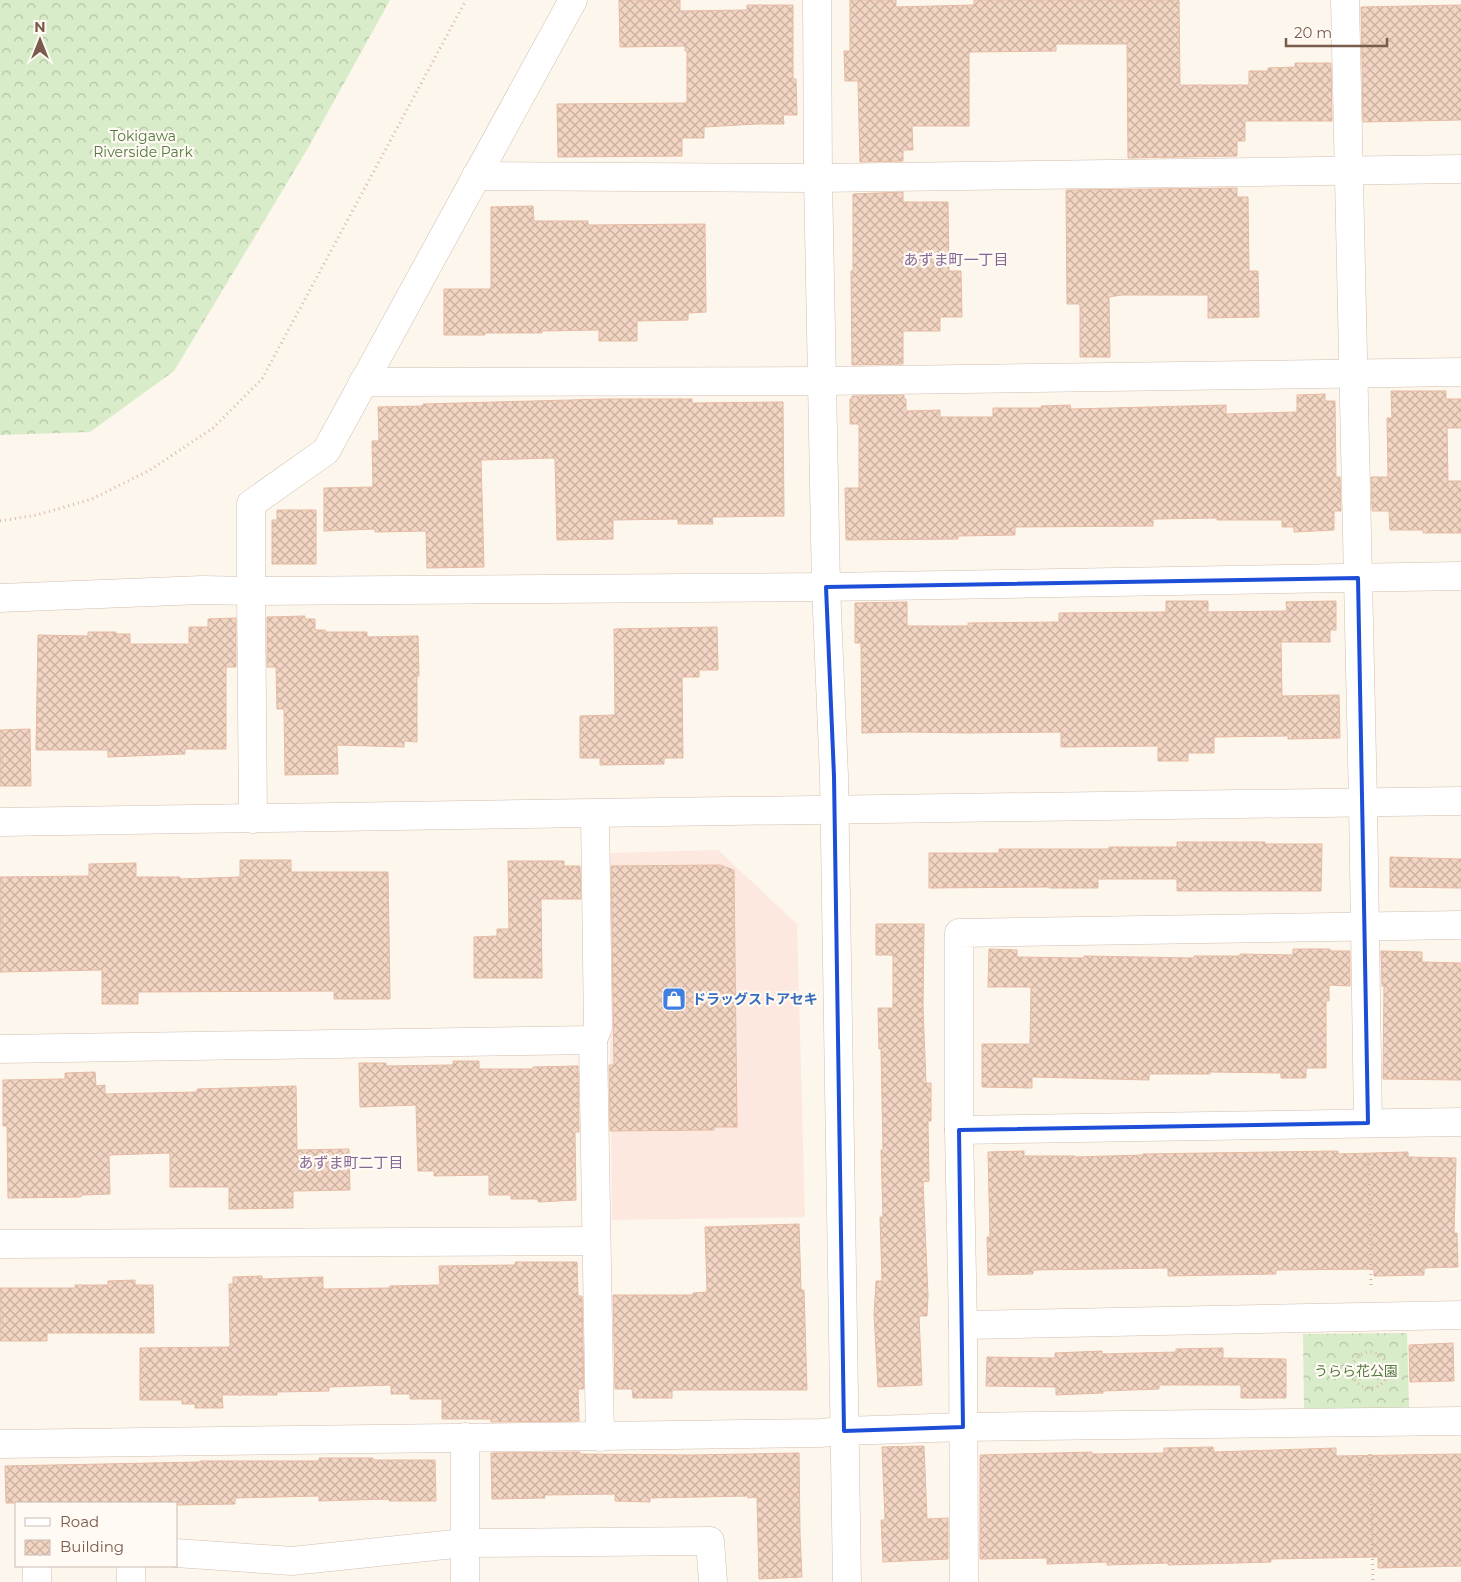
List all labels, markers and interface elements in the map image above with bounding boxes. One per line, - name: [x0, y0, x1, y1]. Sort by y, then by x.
- north arrow: [15, 15, 65, 65]
- scale bar: [1286, 15, 1387, 47]
- text: N: [34, 18, 46, 36]
- text: 20 m: [1294, 23, 1332, 42]
- park label: Tokigawa Riverside Park: [93, 127, 193, 161]
- district label: あずま町一丁目: [903, 250, 1009, 269]
- shop icon: ドラッグストアセキ: [661, 986, 687, 1012]
- place label: ドラッグストアセキ: [692, 990, 818, 1008]
- district label: あずま町二丁目: [298, 1153, 404, 1172]
- park label: うらら花公園: [1314, 1362, 1398, 1380]
- legend: [15, 1502, 178, 1567]
- text: Road: [60, 1512, 99, 1531]
- text: Building: [60, 1537, 124, 1556]

